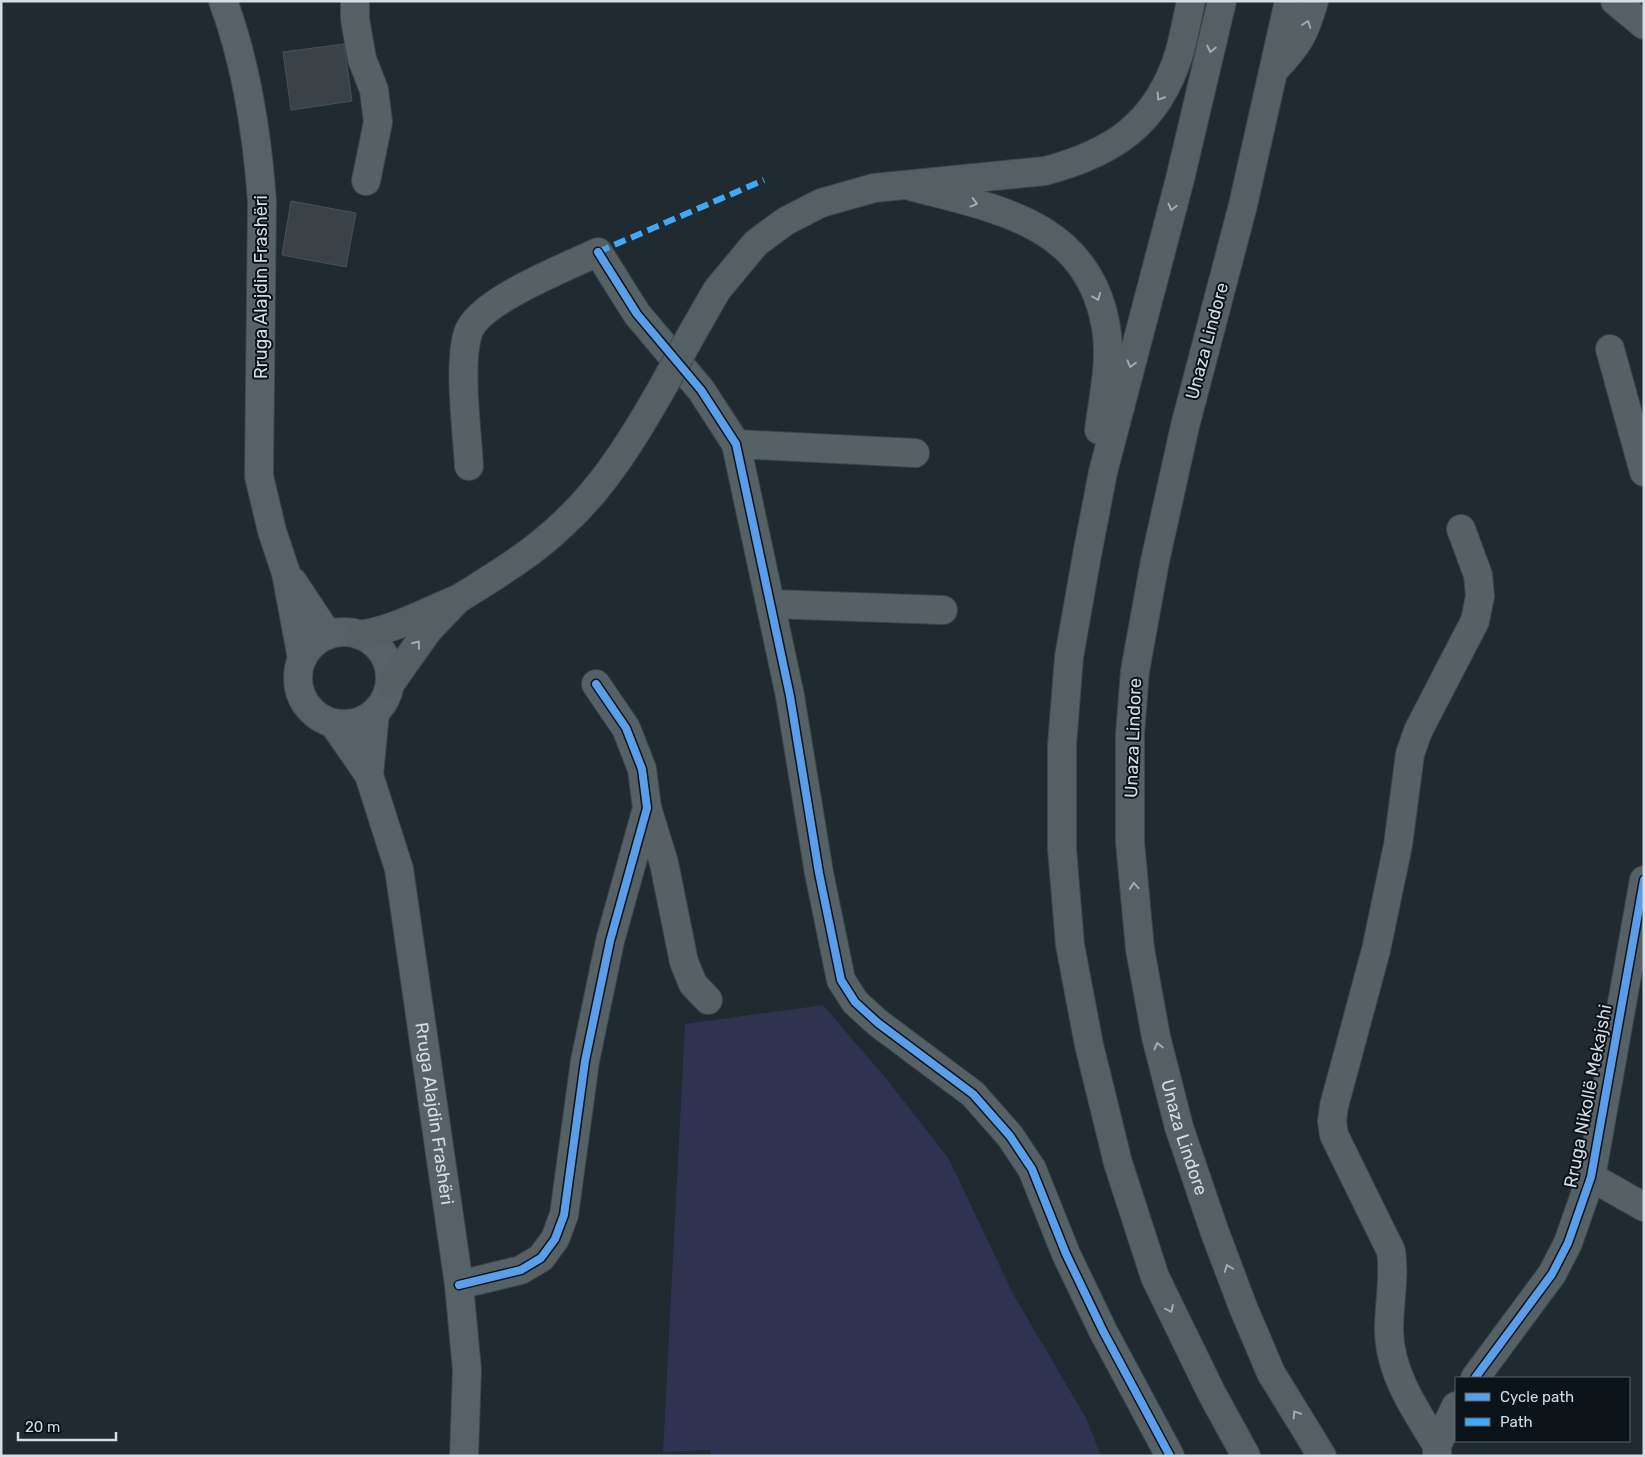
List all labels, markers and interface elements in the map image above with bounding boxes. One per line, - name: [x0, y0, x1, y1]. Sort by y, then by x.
- one-way arrow: [1301, 20, 1311, 29]
- one-way arrow: [1206, 44, 1217, 53]
- one-way arrow: [1156, 91, 1166, 100]
- street label: Rruga Alajdin Frashëri: [250, 195, 272, 379]
- one-way arrow: [969, 197, 978, 208]
- one-way arrow: [1167, 202, 1178, 211]
- street label: Unaza Lindore: [1181, 280, 1233, 402]
- one-way arrow: [1091, 292, 1101, 301]
- one-way arrow: [1126, 359, 1137, 368]
- one-way arrow: [412, 641, 420, 650]
- street label: Unaza Lindore: [1120, 678, 1146, 798]
- one-way arrow: [1129, 881, 1140, 889]
- street label: Rruga Nikollë Mekajshi: [1559, 1002, 1617, 1190]
- street label: Rruga Alajdin Frashëri: [410, 1021, 458, 1206]
- one-way arrow: [1153, 1042, 1164, 1051]
- street label: Unaza Lindore: [1156, 1077, 1212, 1198]
- one-way arrow: [1224, 1264, 1234, 1272]
- one-way arrow: [1164, 1304, 1174, 1313]
- legend: [1455, 1377, 1630, 1442]
- text: Cycle path: [1500, 1388, 1574, 1406]
- scale bar: [18, 1410, 115, 1442]
- one-way arrow: [1293, 1411, 1303, 1420]
- text: Path: [1500, 1413, 1533, 1431]
- text: 20 m: [25, 1418, 60, 1436]

